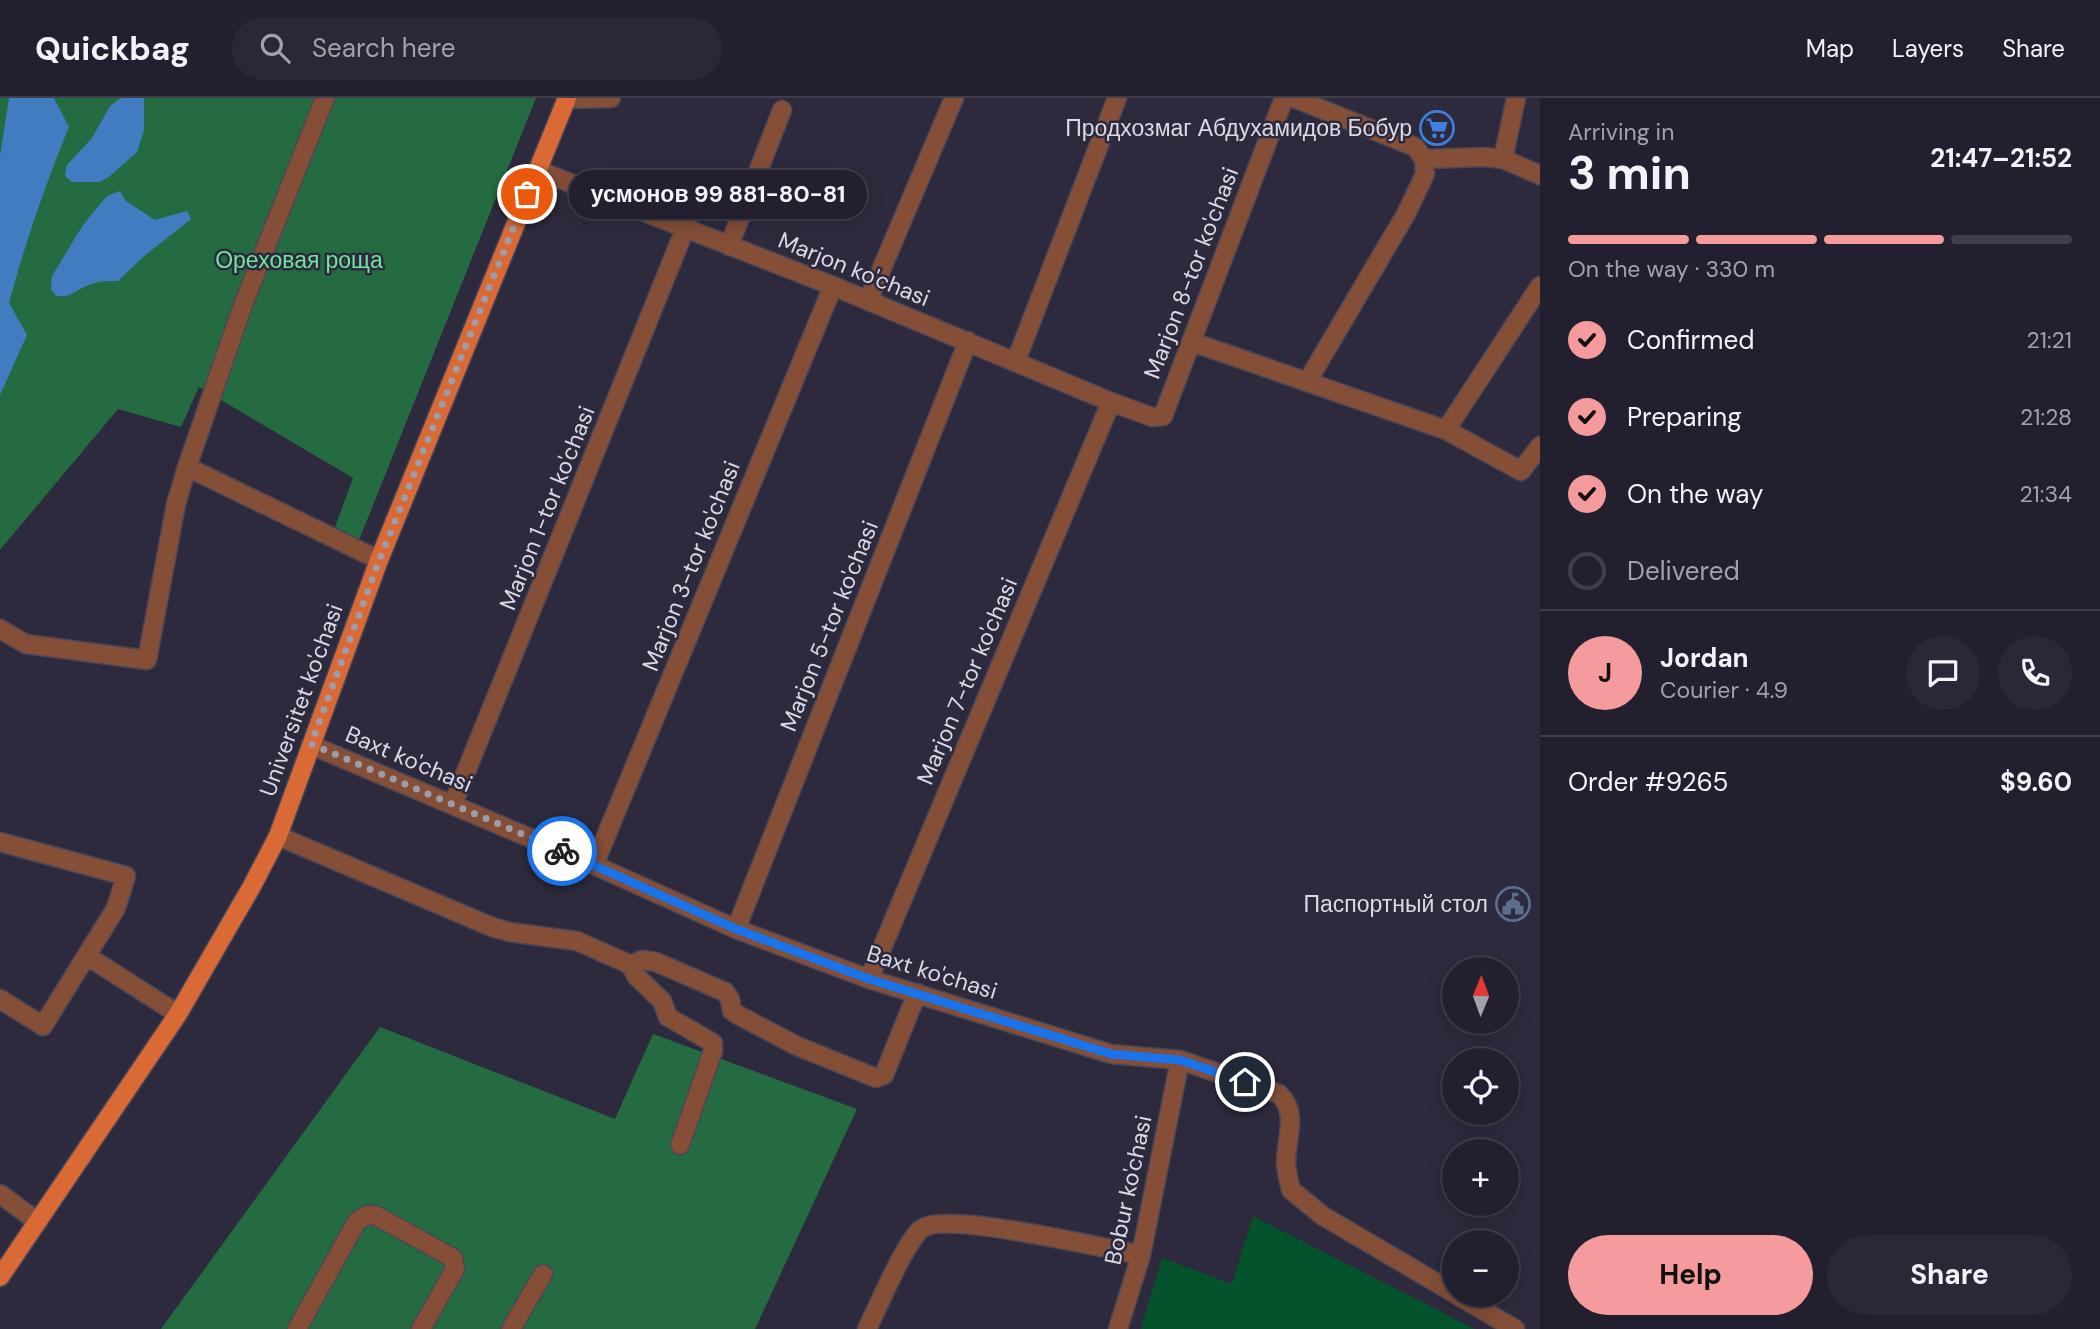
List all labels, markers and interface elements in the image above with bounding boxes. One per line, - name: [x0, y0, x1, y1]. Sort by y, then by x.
- search box: [232, 17, 722, 80]
- text: Quickbag: [35, 27, 190, 70]
- icon: search: [256, 29, 294, 67]
- text: Search here: [312, 31, 455, 65]
- text: Map: [1806, 33, 1854, 64]
- text: Layers: [1892, 33, 1964, 64]
- text: Share: [2002, 33, 2065, 64]
- supermarket icon: Продхозмаг Абдухамидов Бобур: [1418, 109, 1456, 147]
- place label: Продхозмаг Абдухамидов Бобур: [1065, 113, 1412, 143]
- text: Arriving in: [1568, 117, 1674, 147]
- text: 21:47–21:52: [1930, 141, 2072, 175]
- text: 3 min: [1568, 143, 1691, 203]
- street label: Marjon 8-tor ko'chasi: [1137, 163, 1245, 383]
- pin: [497, 164, 557, 224]
- callout: усмонов 99 881-80-81: [569, 170, 866, 218]
- icon: bag: [508, 175, 546, 213]
- text: усмонов 99 881-80-81: [591, 179, 845, 209]
- street label: Marjon ko'chasi: [774, 225, 934, 313]
- park label: Ореховая роща: [215, 245, 383, 275]
- text: On the way · 330 m: [1568, 254, 1775, 284]
- icon: check: [1568, 321, 1606, 359]
- text: Confirmed: [1627, 323, 1754, 357]
- text: 21:21: [2027, 325, 2072, 355]
- icon: check: [1568, 398, 1606, 436]
- text: Preparing: [1627, 400, 1742, 434]
- street label: Marjon 1-tor ko'chasi: [492, 402, 602, 614]
- text: 21:28: [2020, 402, 2072, 432]
- street label: Marjon 3-tor ko'chasi: [635, 457, 747, 675]
- icon: check: [1568, 475, 1606, 513]
- text: On the way: [1627, 477, 1763, 511]
- text: 21:34: [2019, 479, 2072, 509]
- street label: Marjon 5-tor ko'chasi: [773, 516, 885, 736]
- text: Delivered: [1627, 554, 1740, 588]
- street label: Marjon 7-tor ko'chasi: [910, 573, 1024, 789]
- street label: Universitet ko'chasi: [252, 600, 350, 800]
- button: chat: [1906, 636, 1980, 710]
- button: phone: [1998, 636, 2072, 710]
- text: Jordan: [1660, 641, 1749, 675]
- text: J: [1598, 656, 1612, 690]
- text: Courier · 4.9: [1660, 675, 1788, 705]
- street label: Baxt ko'chasi: [341, 719, 477, 799]
- text: Order #9265: [1568, 765, 1728, 799]
- text: $9.60: [2000, 765, 2072, 799]
- courier: [527, 816, 597, 886]
- icon: bike: [543, 832, 581, 870]
- public building icon: Паспортный стол: [1494, 885, 1532, 923]
- place label: Паспортный стол: [1303, 889, 1488, 919]
- street label: Baxt ko'chasi: [863, 938, 1001, 1006]
- north arrow: [1442, 957, 1519, 1034]
- map controls: [1442, 957, 1519, 1307]
- button: locate: [1442, 1048, 1519, 1125]
- pin: [1215, 1052, 1275, 1112]
- icon: home: [1226, 1063, 1264, 1101]
- street label: Bobur ko'chasi: [1098, 1113, 1158, 1267]
- button: +: [1442, 1139, 1519, 1216]
- button: −: [1442, 1230, 1519, 1307]
- button: Help: [1568, 1235, 1813, 1315]
- button: Share: [1827, 1235, 2072, 1315]

